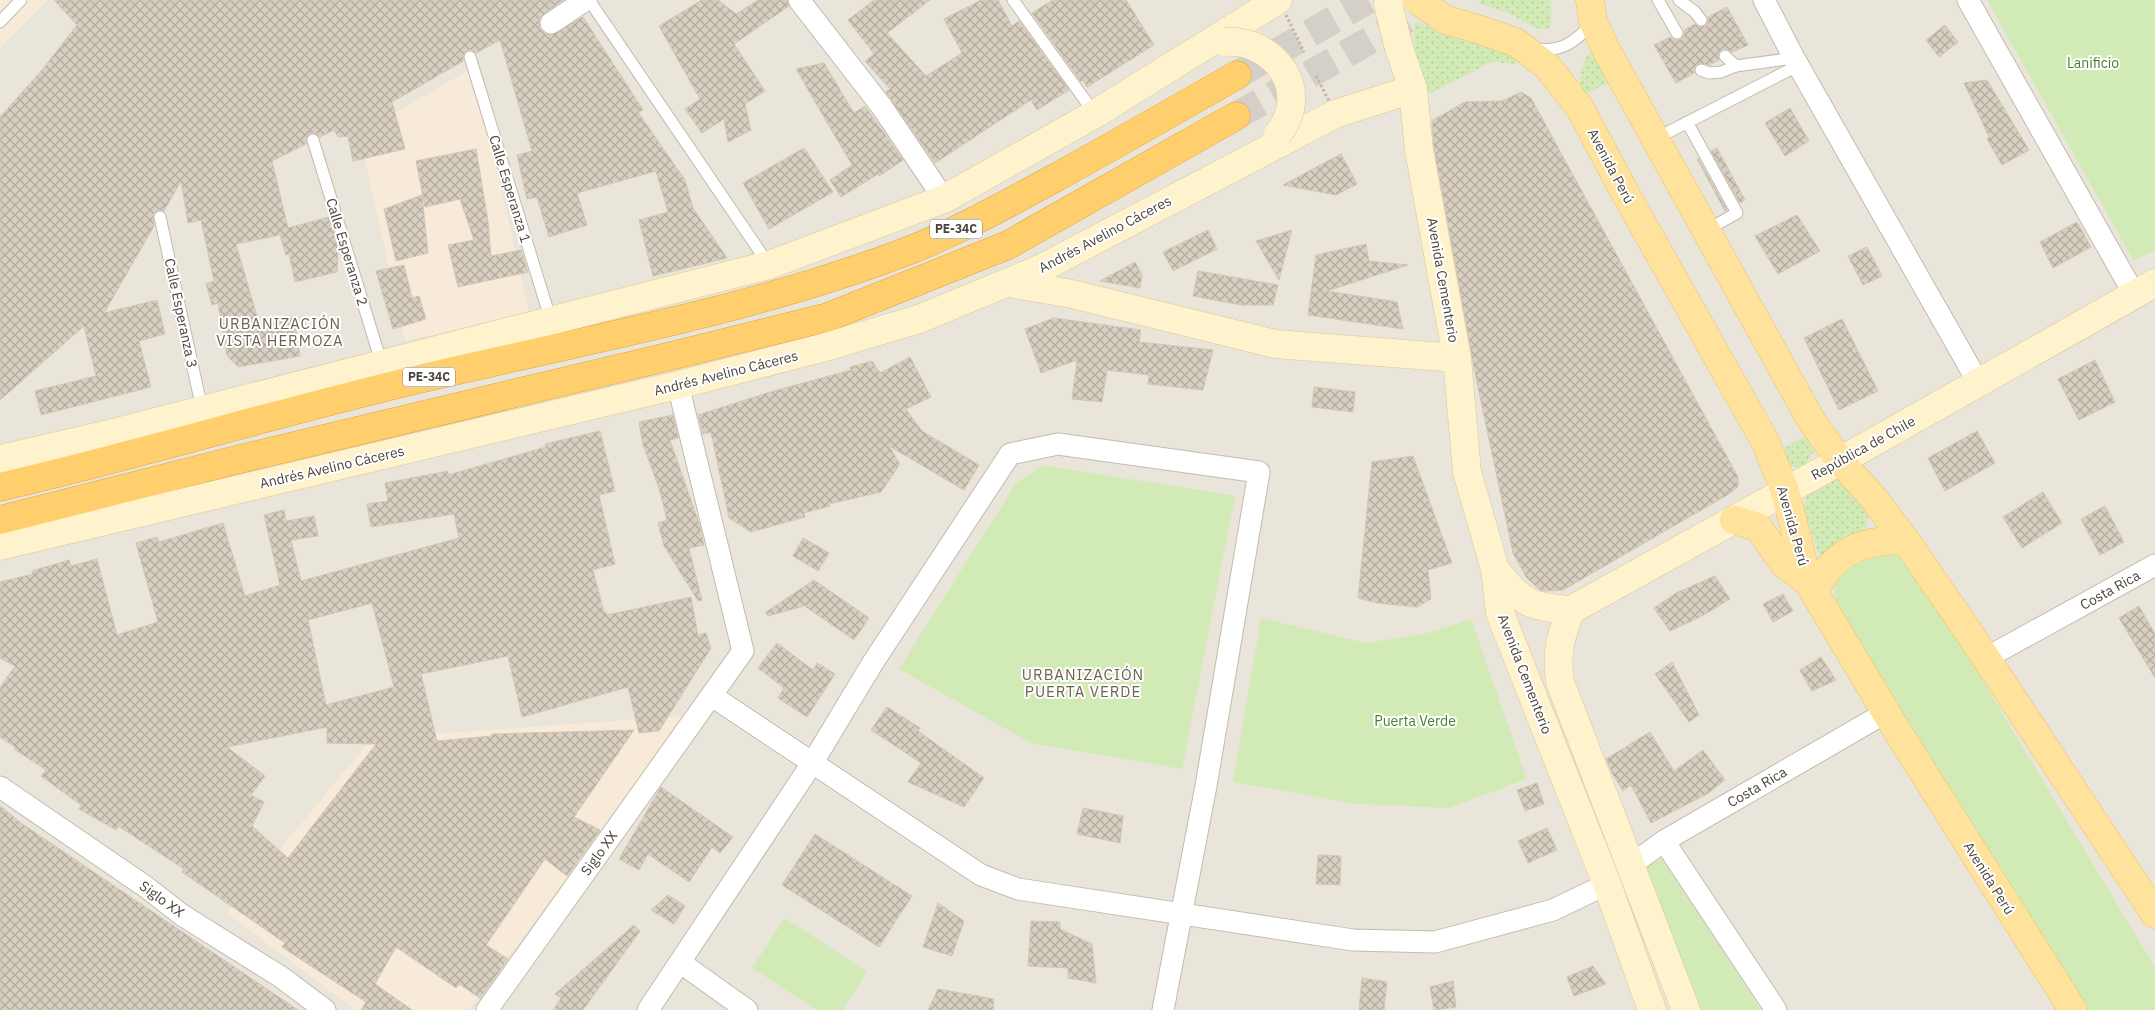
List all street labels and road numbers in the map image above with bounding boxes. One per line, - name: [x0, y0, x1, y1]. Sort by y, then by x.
- street label: Avenida Perú: [1584, 125, 1638, 207]
- street label: Calle Esperanza 1: [485, 133, 535, 245]
- street label: Andrés Avelino Cáceres: [1035, 191, 1175, 277]
- street label: Calle Esperanza 2: [322, 196, 372, 308]
- street label: Avenida Cementerio: [1423, 216, 1463, 344]
- road number: PE-34C: [930, 220, 982, 238]
- street label: Calle Esperanza 3: [161, 257, 201, 369]
- street label: Andrés Avelino Cáceres: [652, 346, 800, 400]
- road number: PE-34C: [403, 368, 455, 387]
- street label: República de Chile: [1808, 412, 1919, 484]
- street label: Andrés Avelino Cáceres: [258, 442, 406, 492]
- street label: Avenida Perú: [1773, 484, 1813, 568]
- street label: Costa Rica: [2077, 566, 2144, 614]
- street label: Avenida Cementerio: [1494, 612, 1556, 737]
- street label: Costa Rica: [1724, 762, 1790, 811]
- street label: Siglo XX: [577, 827, 622, 879]
- street label: Avenida Perú: [1960, 838, 2018, 918]
- street label: Siglo XX: [136, 877, 188, 922]

